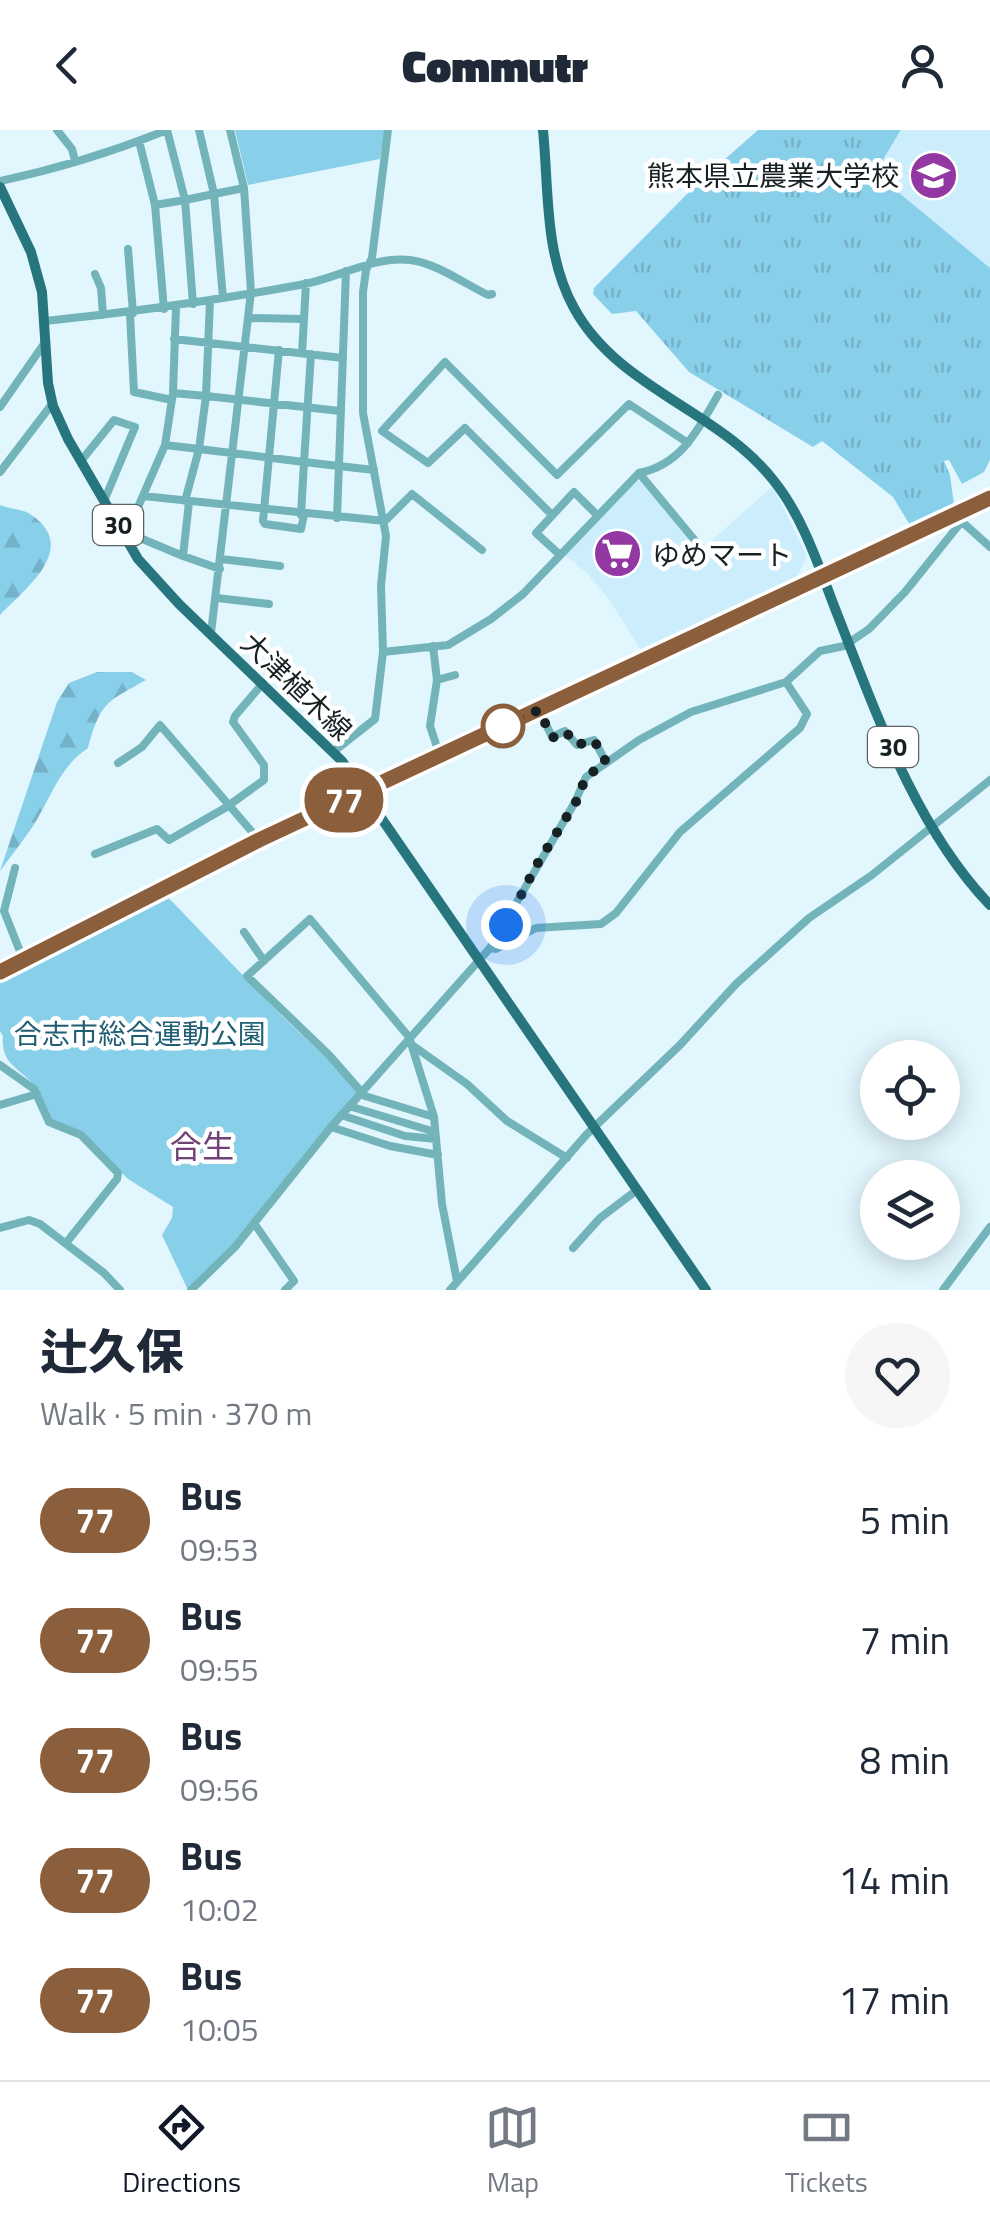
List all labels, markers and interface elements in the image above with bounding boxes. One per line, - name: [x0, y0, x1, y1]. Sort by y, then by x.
- text: Commutr: [402, 31, 588, 99]
- icon: back: [40, 38, 95, 93]
- icon: person: [895, 38, 950, 93]
- school or university icon: 熊本県立農業大学校: [908, 149, 960, 201]
- place label: 熊本県立農業大学校: [647, 154, 899, 197]
- road number: 30: [93, 505, 143, 545]
- supermarket icon: ゆめマート: [591, 528, 643, 580]
- place label: ゆめマート: [652, 533, 792, 576]
- street label: 大津植木線: [232, 622, 362, 750]
- unlabelled marker: [482, 705, 524, 747]
- road number: 30: [868, 727, 918, 767]
- line badge: 77: [299, 768, 389, 832]
- text: 77: [324, 773, 364, 827]
- your location: [481, 900, 531, 950]
- park label: 合志市総合運動公園: [14, 1012, 266, 1055]
- map controls: [860, 1040, 960, 1260]
- button: locate: [860, 1040, 960, 1140]
- district label: 合生: [170, 1122, 234, 1170]
- button: layers: [860, 1160, 960, 1260]
- text: 辻久保: [40, 1315, 184, 1388]
- button: heart: [845, 1323, 950, 1428]
- text: Walk · 5 min · 370 m: [40, 1389, 312, 1437]
- text: Bus: [180, 1467, 242, 1525]
- text: 5 min: [860, 1491, 950, 1549]
- text: 77: [75, 1493, 115, 1547]
- text: 09:53: [180, 1525, 259, 1573]
- text: Bus: [180, 1587, 242, 1645]
- text: 7 min: [860, 1611, 950, 1669]
- text: 77: [75, 1613, 115, 1667]
- text: 09:55: [180, 1645, 259, 1693]
- text: Bus: [180, 1707, 242, 1765]
- text: 8 min: [860, 1731, 950, 1789]
- text: 77: [75, 1733, 115, 1787]
- text: 09:56: [180, 1765, 259, 1813]
- text: Bus: [180, 1827, 242, 1885]
- text: 14 min: [839, 1851, 950, 1909]
- text: 77: [75, 1853, 115, 1907]
- text: 10:02: [180, 1885, 259, 1933]
- text: Bus: [180, 1947, 242, 2005]
- text: 17 min: [839, 1971, 950, 2029]
- text: 77: [75, 1973, 115, 2027]
- text: 10:05: [180, 2005, 259, 2053]
- tab: Directions: [122, 2100, 241, 2203]
- tab: Map: [485, 2100, 540, 2203]
- tab: Tickets: [785, 2100, 868, 2203]

